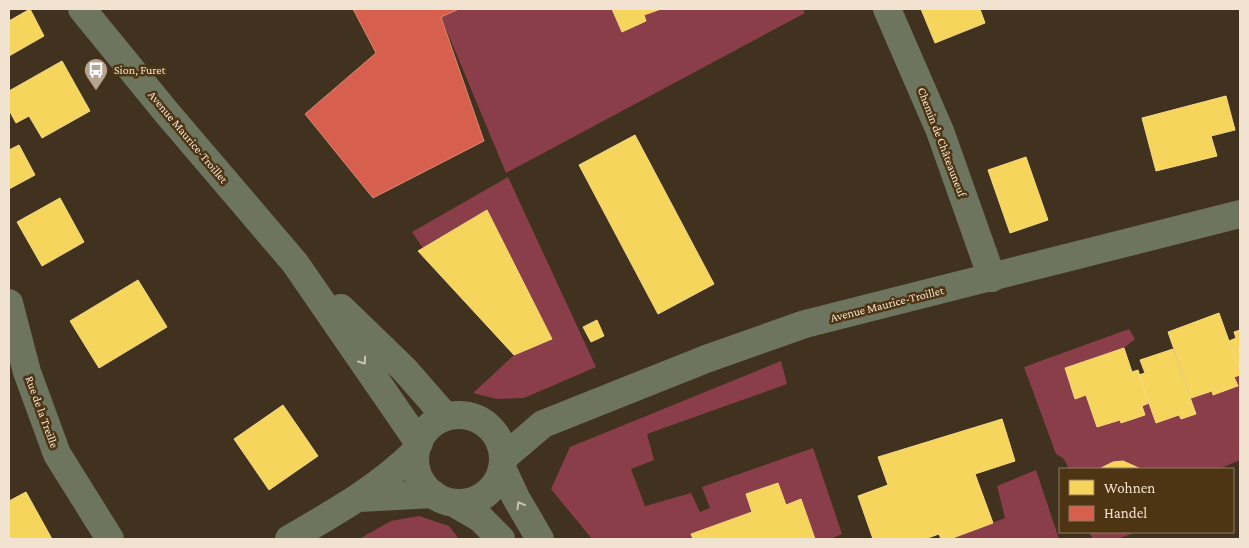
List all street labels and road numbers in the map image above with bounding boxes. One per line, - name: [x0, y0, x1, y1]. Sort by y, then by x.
- street label: Chemin de Châteauneuf: [915, 85, 970, 200]
- street label: Avenue Maurice-Troillet: [145, 88, 231, 187]
- street label: Avenue Maurice-Troillet: [829, 283, 946, 325]
- street label: Rue de la Treille: [22, 374, 62, 450]

